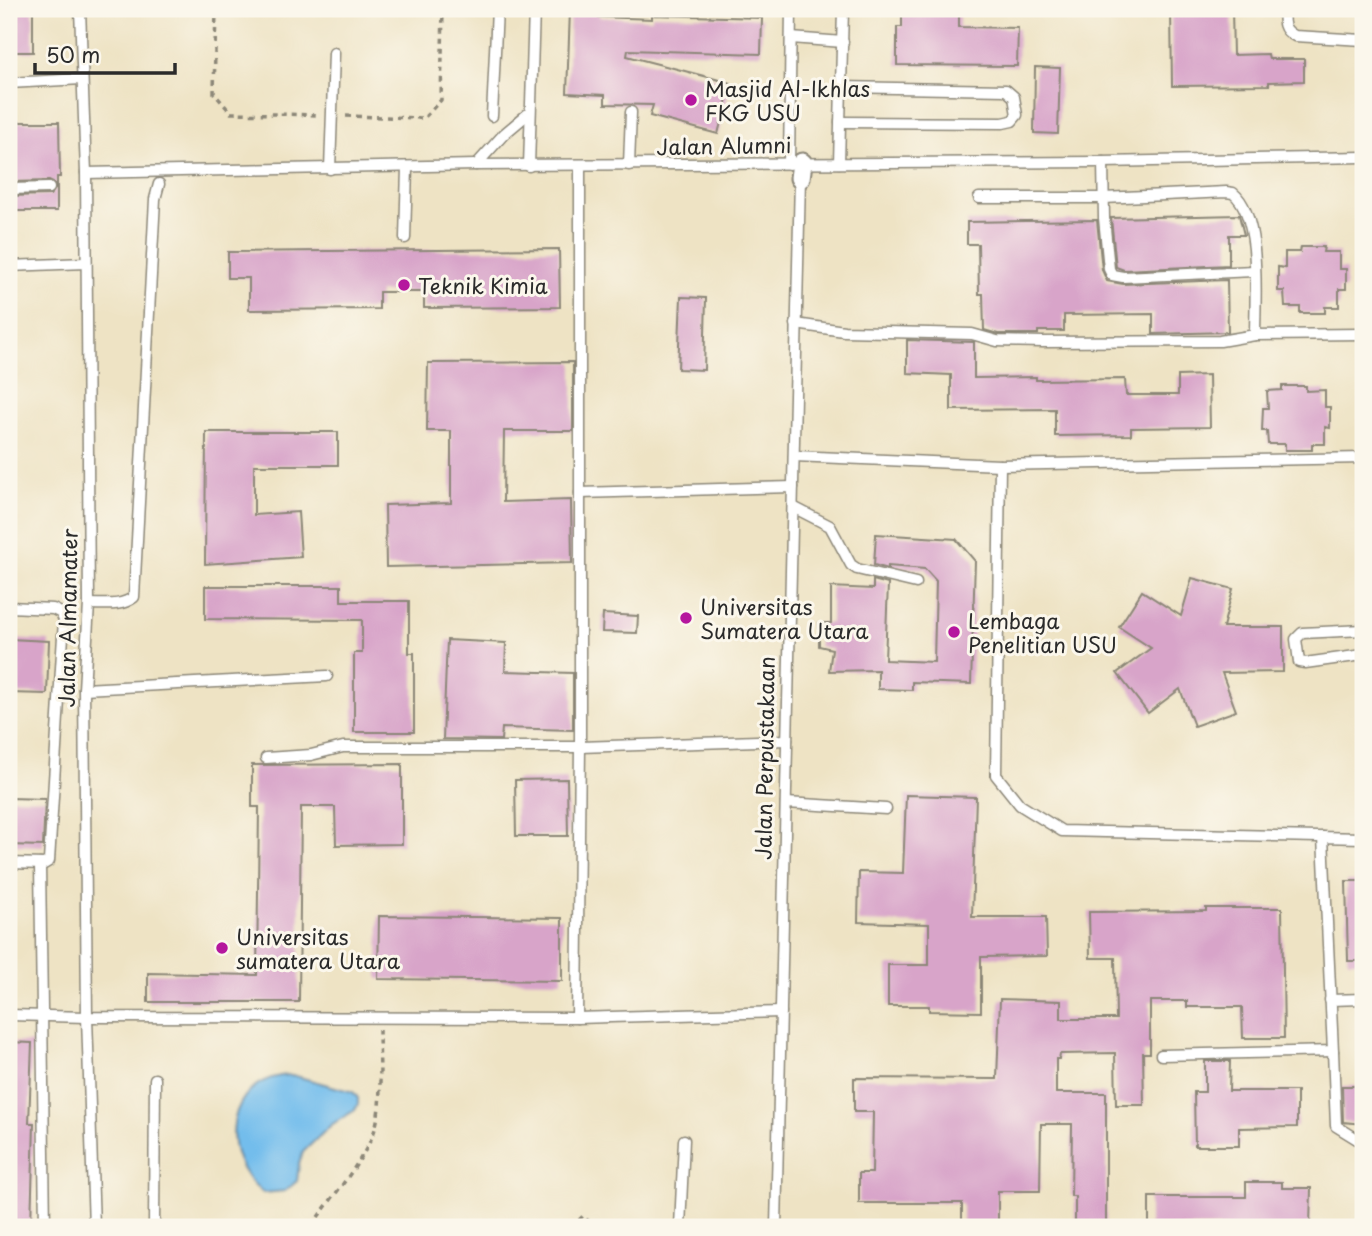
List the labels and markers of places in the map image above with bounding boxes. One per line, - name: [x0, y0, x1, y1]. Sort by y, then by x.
- place label: Masjid Al-Ikhlas FKG USU: [705, 72, 870, 128]
- marker: Masjid Al-Ikhlas FKG USU: [683, 92, 699, 108]
- place label: Teknik Kimia: [418, 269, 548, 301]
- marker: Teknik Kimia: [396, 277, 412, 293]
- place label: Universitas Sumatera Utara: [700, 590, 869, 646]
- place label: Lembaga Penelitian USU: [968, 604, 1117, 660]
- marker: Universitas Sumatera Utara: [678, 610, 694, 626]
- marker: Lembaga Penelitian USU: [946, 624, 962, 640]
- place label: Universitas sumatera Utara: [236, 920, 401, 976]
- marker: Universitas sumatera Utara: [214, 940, 230, 956]

